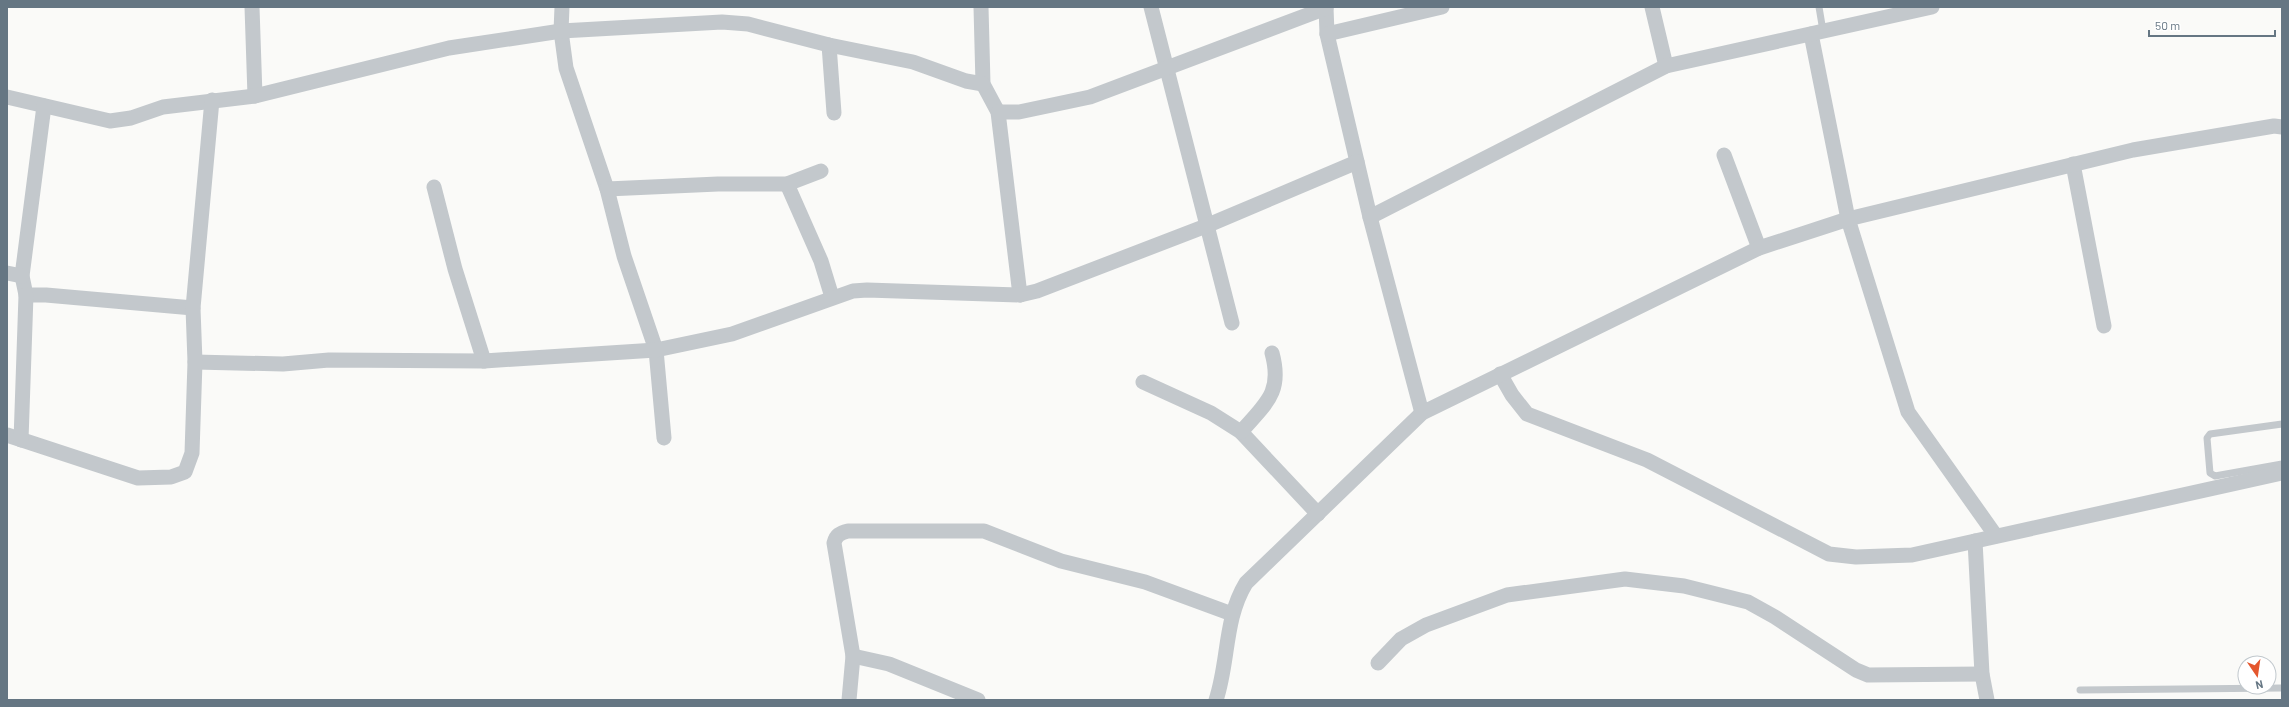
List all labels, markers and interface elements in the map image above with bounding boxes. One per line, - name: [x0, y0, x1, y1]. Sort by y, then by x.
- scale bar: [2149, 12, 2275, 38]
- text: 50 m: [2155, 18, 2180, 32]
- north arrow: [2237, 655, 2277, 695]
- text: N: [2254, 678, 2264, 692]

